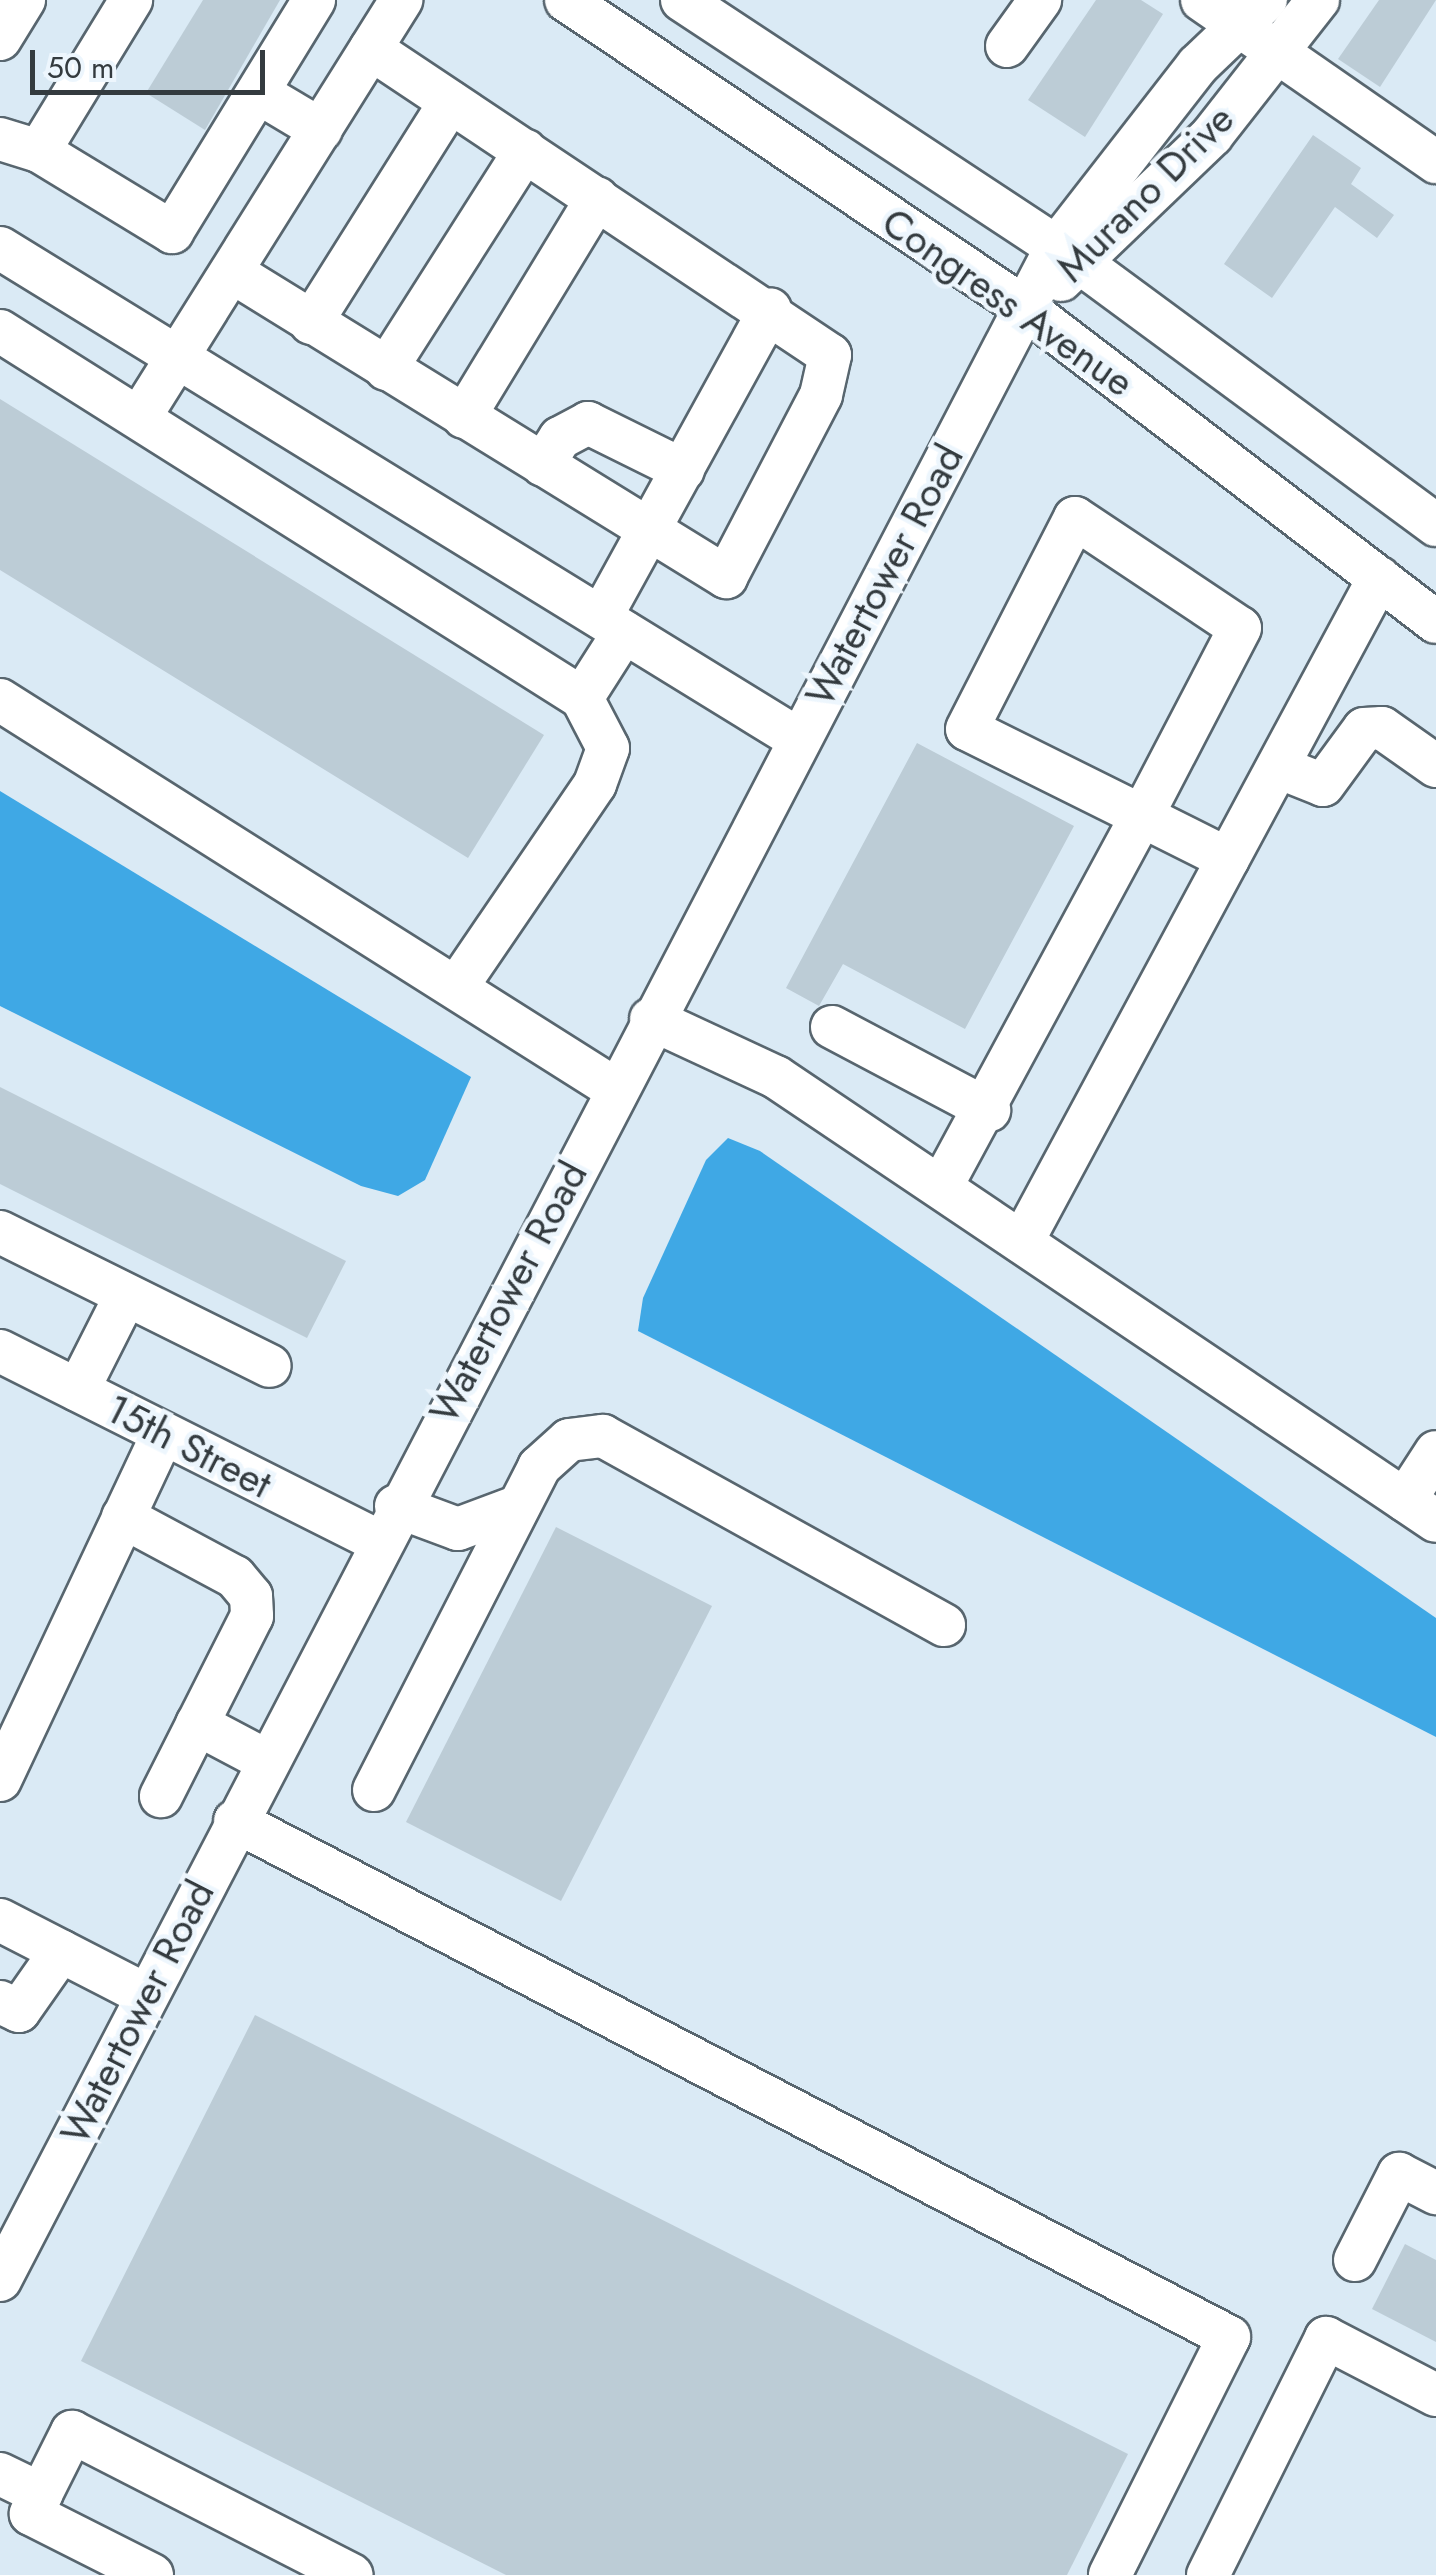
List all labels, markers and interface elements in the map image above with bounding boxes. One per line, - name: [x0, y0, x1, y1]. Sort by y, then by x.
- scale bar: [35, 30, 270, 92]
- text: 50 m: [47, 46, 114, 89]
- street label: Murano Drive: [1047, 95, 1243, 291]
- street label: Congress Avenue: [873, 198, 1143, 406]
- street label: Watertower Road: [795, 436, 973, 714]
- street label: Watertower Road: [419, 1153, 597, 1431]
- street label: 15th Street: [99, 1384, 279, 1508]
- street label: Watertower Road: [50, 1872, 224, 2152]

